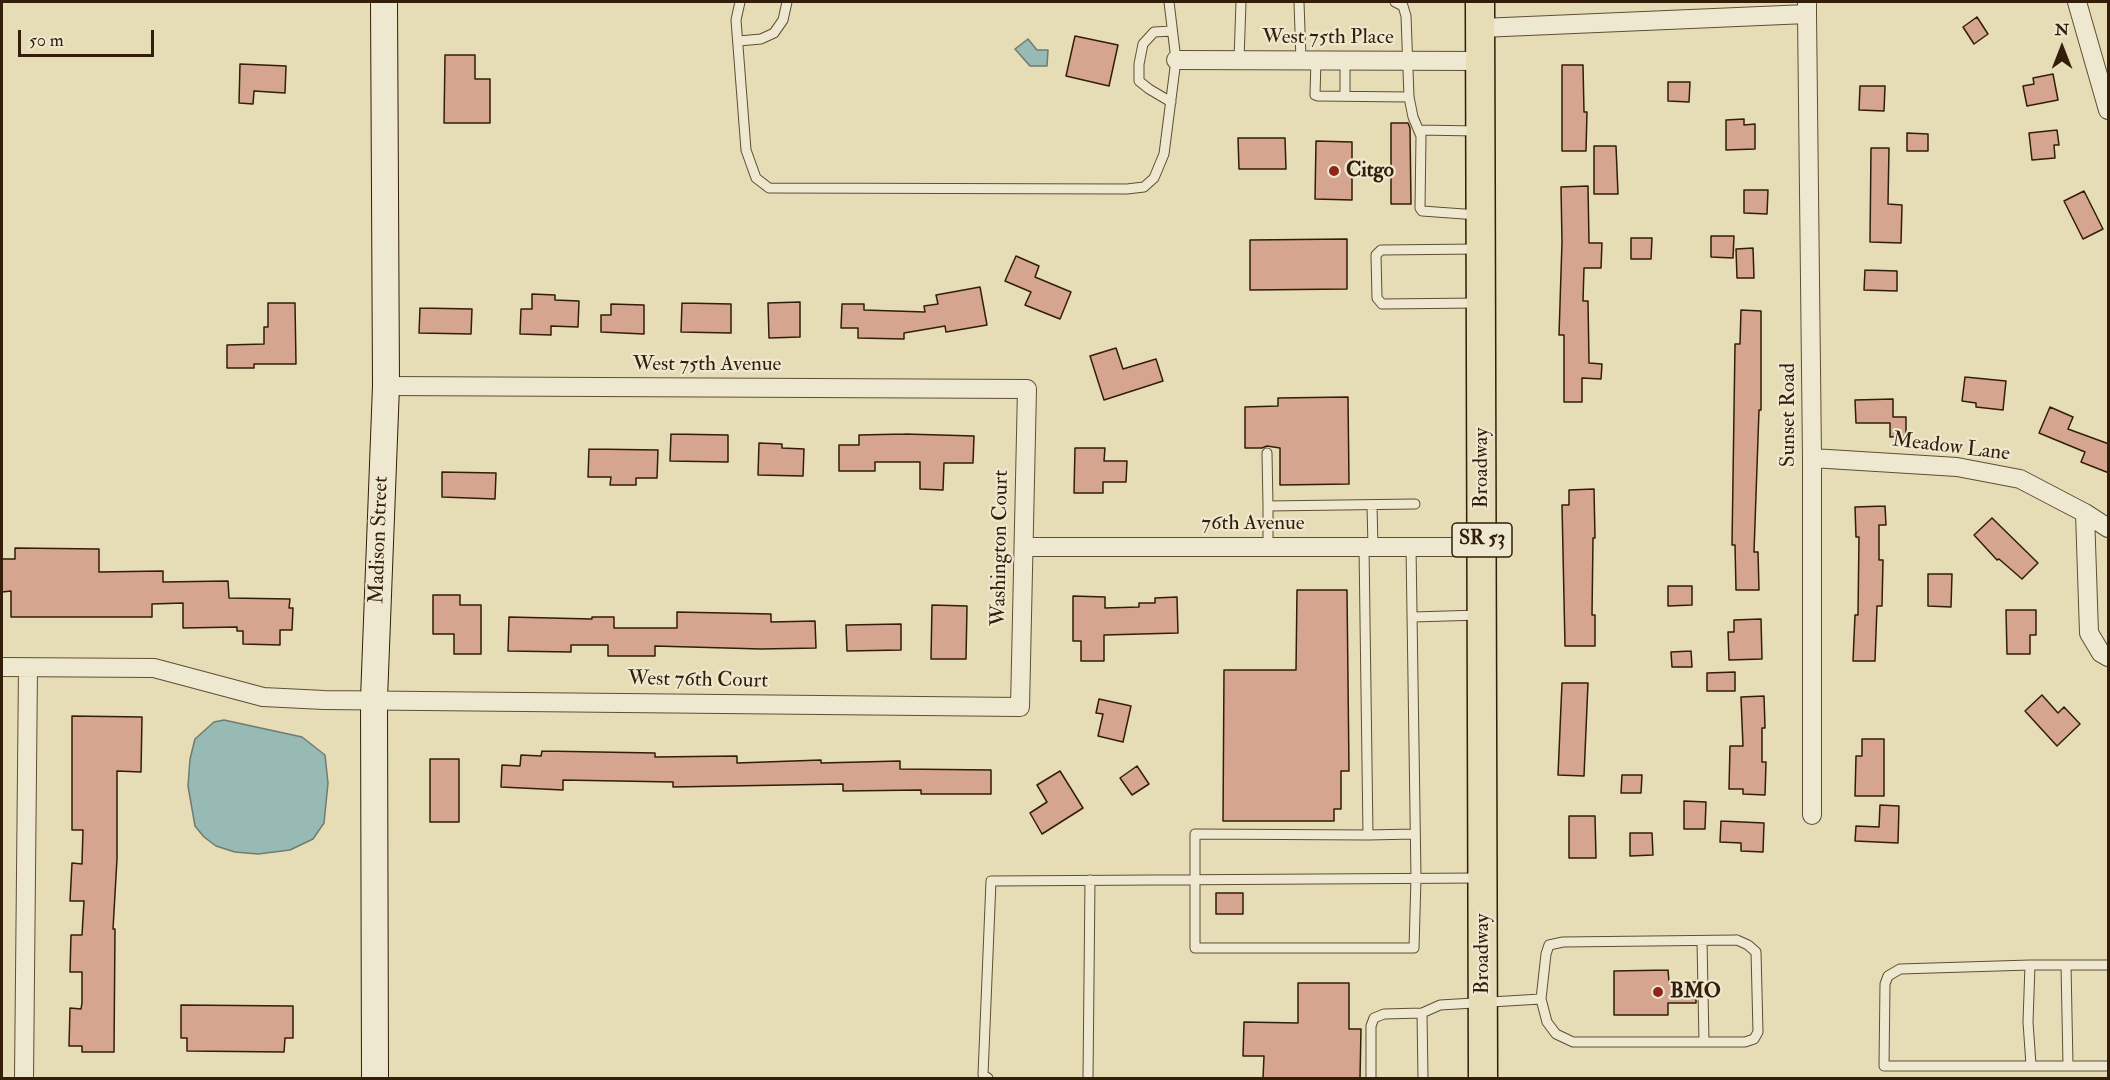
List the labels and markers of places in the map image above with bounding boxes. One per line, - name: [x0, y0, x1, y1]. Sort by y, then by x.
- place label: Citgo: [1346, 158, 1394, 184]
- marker: Citgo: [1327, 164, 1341, 178]
- place label: BMO: [1670, 979, 1721, 1005]
- marker: BMO: [1651, 985, 1665, 999]

